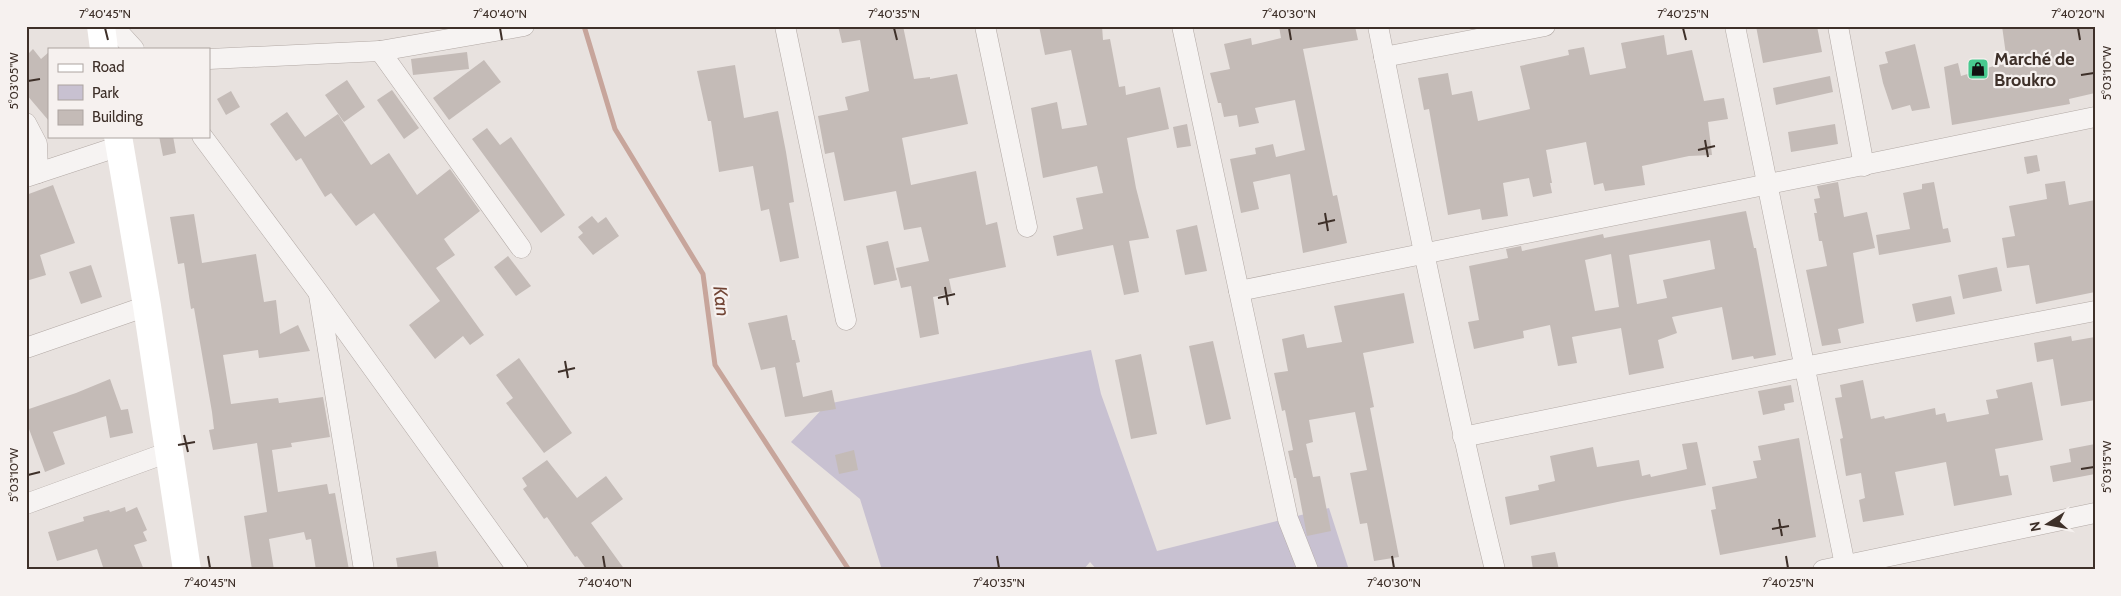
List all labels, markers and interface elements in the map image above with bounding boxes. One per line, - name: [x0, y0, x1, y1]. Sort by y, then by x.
- text: 7°40'45"N: [79, 6, 131, 21]
- text: 7°40'40"N: [473, 6, 527, 21]
- text: 7°40'35"N: [868, 6, 920, 21]
- text: 7°40'30"N: [1262, 6, 1316, 21]
- text: 7°40'25"N: [1657, 6, 1709, 21]
- text: 7°40'20"N: [2051, 6, 2105, 21]
- text: 5°03'10"W: [2099, 45, 2114, 100]
- legend: [48, 48, 210, 138]
- place label: Marché de Broukro: [1994, 48, 2075, 91]
- text: 5°03'05"W: [6, 52, 21, 110]
- shop icon: Marché de Broukro: [1966, 57, 1990, 81]
- text: Road: [92, 58, 125, 76]
- text: Park: [92, 84, 119, 102]
- text: Building: [92, 108, 143, 126]
- water label: Kan: [708, 285, 735, 318]
- text: 5°03'15"W: [2099, 440, 2114, 493]
- text: 5°03'10"W: [6, 447, 21, 502]
- north arrow: [2024, 498, 2074, 548]
- text: N: [2025, 520, 2045, 533]
- text: 7°40'45"N: [184, 575, 236, 590]
- text: 7°40'40"N: [578, 575, 632, 590]
- text: 7°40'35"N: [973, 575, 1025, 590]
- text: 7°40'30"N: [1367, 575, 1421, 590]
- text: 7°40'25"N: [1762, 575, 1814, 590]

